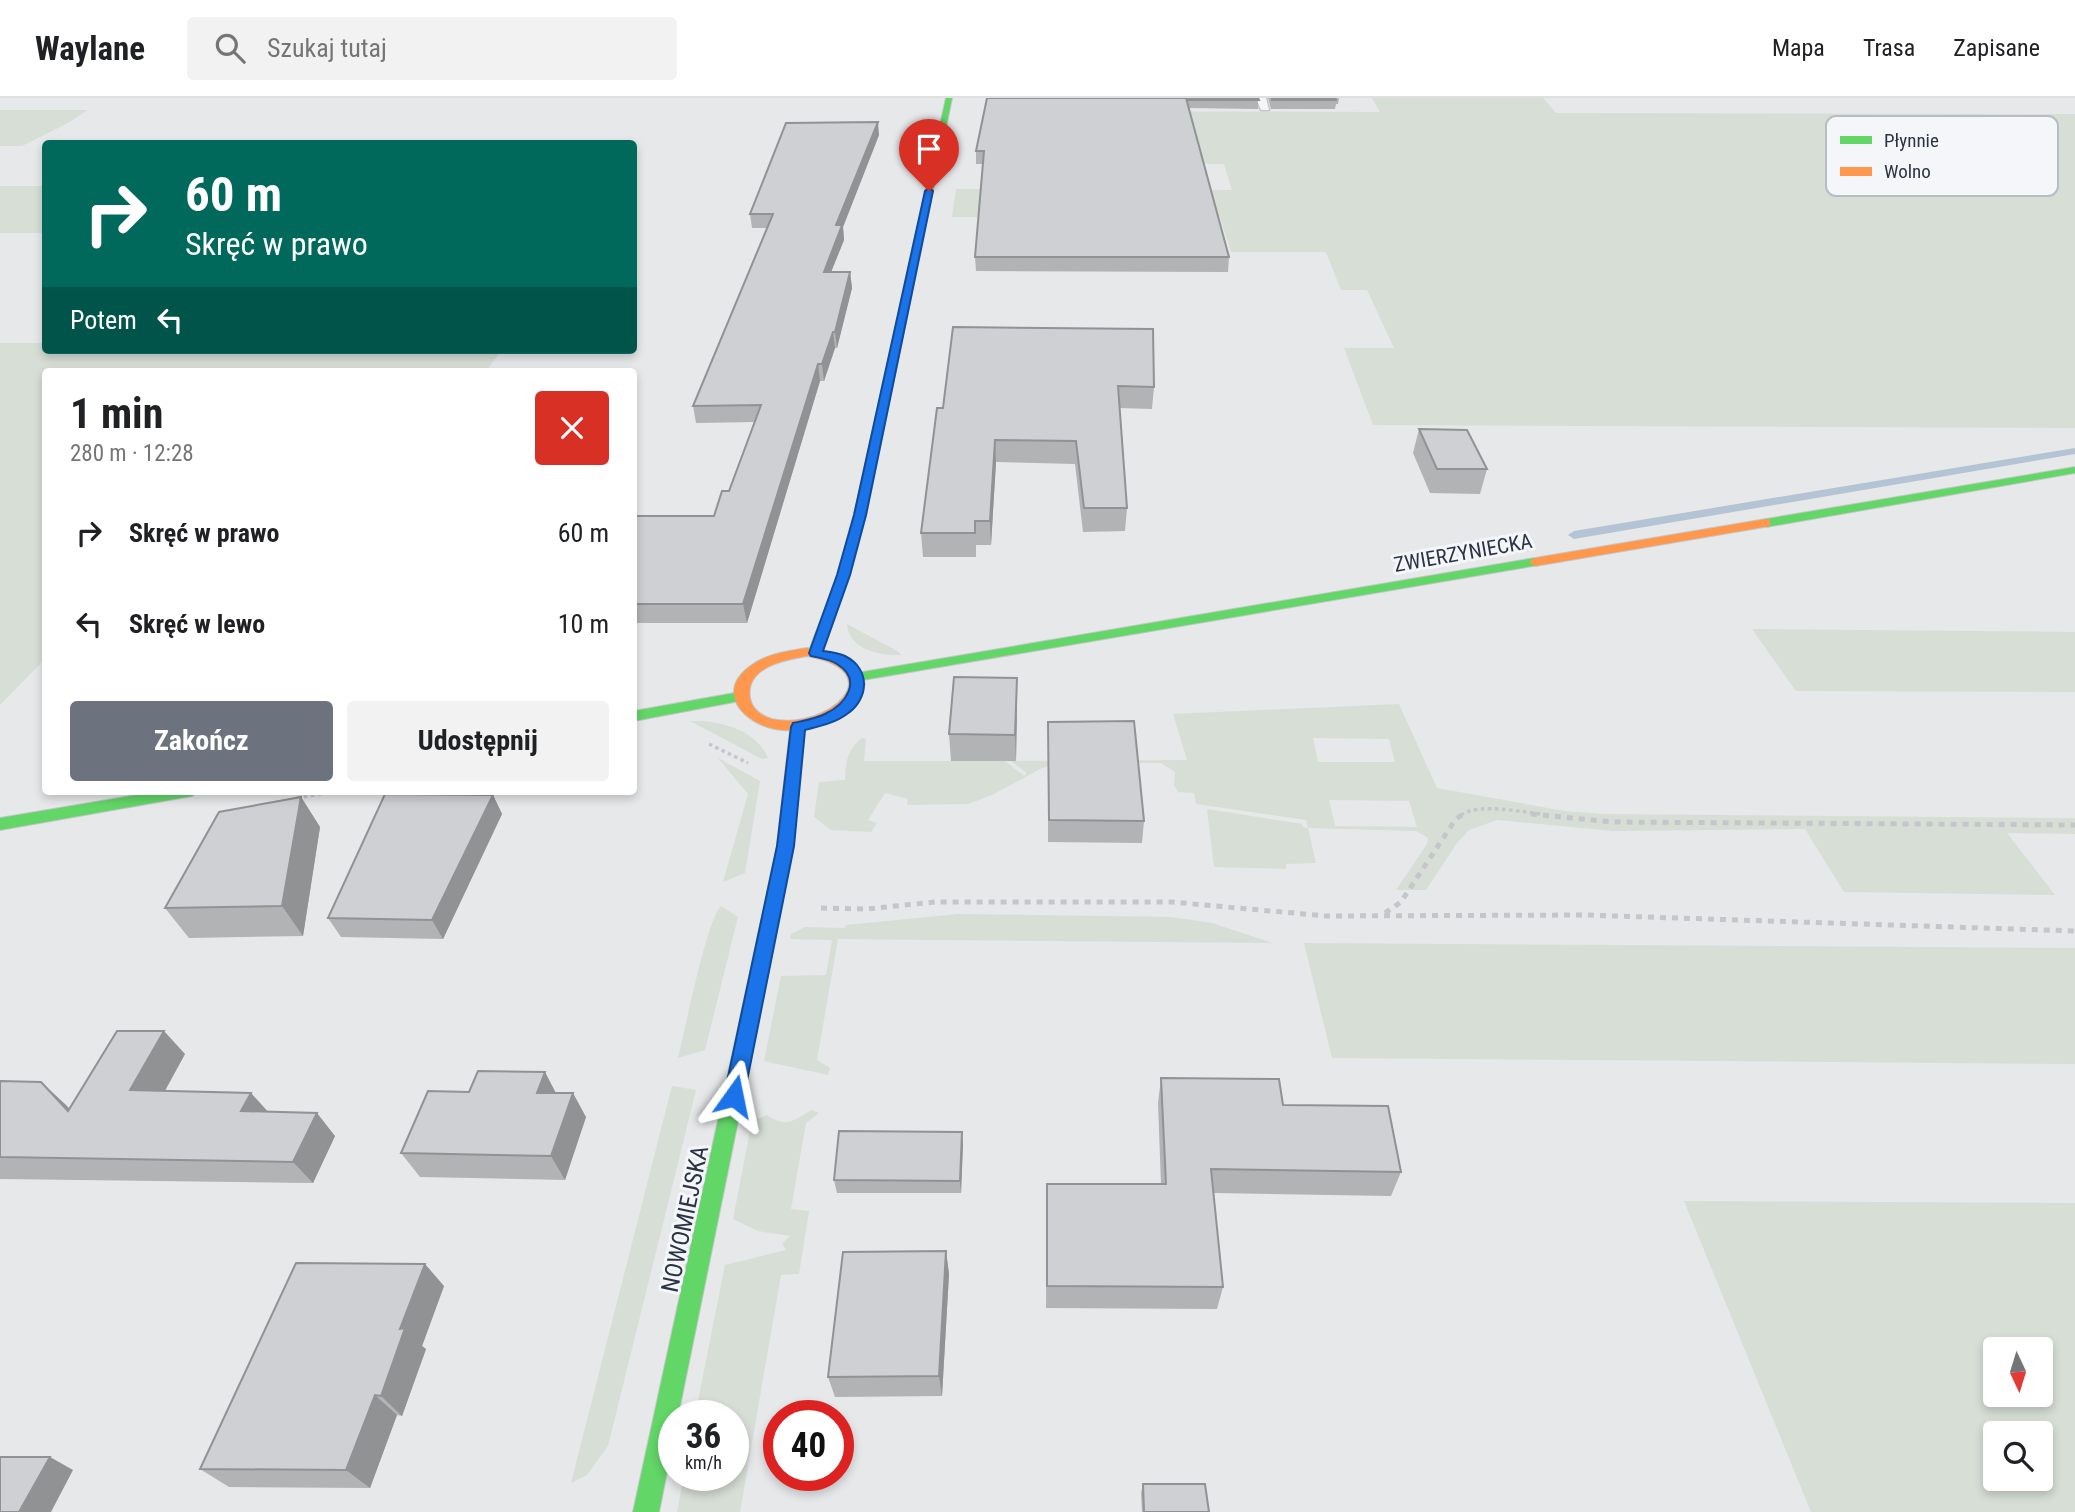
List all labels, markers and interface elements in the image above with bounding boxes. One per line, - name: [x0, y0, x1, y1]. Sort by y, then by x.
- search box: [187, 17, 677, 80]
- text: Waylane: [35, 29, 145, 68]
- icon: search: [211, 29, 249, 67]
- text: Szukaj tutaj: [267, 33, 387, 63]
- text: Mapa: [1772, 34, 1825, 62]
- text: Trasa: [1863, 34, 1915, 62]
- text: Zapisane: [1953, 34, 2040, 62]
- legend: [1826, 116, 2058, 196]
- pin: [899, 119, 959, 191]
- text: Płynnie: [1884, 129, 1939, 152]
- icon: arrive: [910, 130, 948, 168]
- text: Wolno: [1884, 160, 1931, 183]
- text: 60 m: [185, 166, 282, 223]
- icon: right: [70, 168, 161, 259]
- text: Skręć w prawo: [185, 225, 368, 263]
- icon: left: [151, 301, 189, 339]
- text: Potem: [70, 305, 137, 335]
- text: 1 min: [70, 389, 163, 438]
- button: close: [535, 391, 609, 465]
- text: 280 m · 12:28: [70, 440, 194, 467]
- icon: right: [70, 514, 108, 552]
- text: Skręć w prawo: [129, 518, 279, 548]
- text: 60 m: [558, 518, 609, 548]
- street label: ZWIERZYNIECKA: [1392, 529, 1534, 577]
- icon: left: [70, 605, 108, 643]
- text: Skręć w lewo: [129, 609, 265, 639]
- text: 10 m: [558, 609, 609, 639]
- button: Zakończ: [70, 701, 333, 781]
- button: Udostępnij: [347, 701, 609, 781]
- position arrow: [697, 1059, 771, 1133]
- street label: NOWOMIEJSKA: [656, 1143, 714, 1295]
- north arrow: [1983, 1337, 2053, 1407]
- map controls: [1983, 1337, 2053, 1491]
- speed limit sign: 40: [763, 1400, 854, 1491]
- text: 36: [686, 1416, 721, 1457]
- button: search: [1983, 1421, 2053, 1491]
- text: km/h: [685, 1452, 722, 1473]

